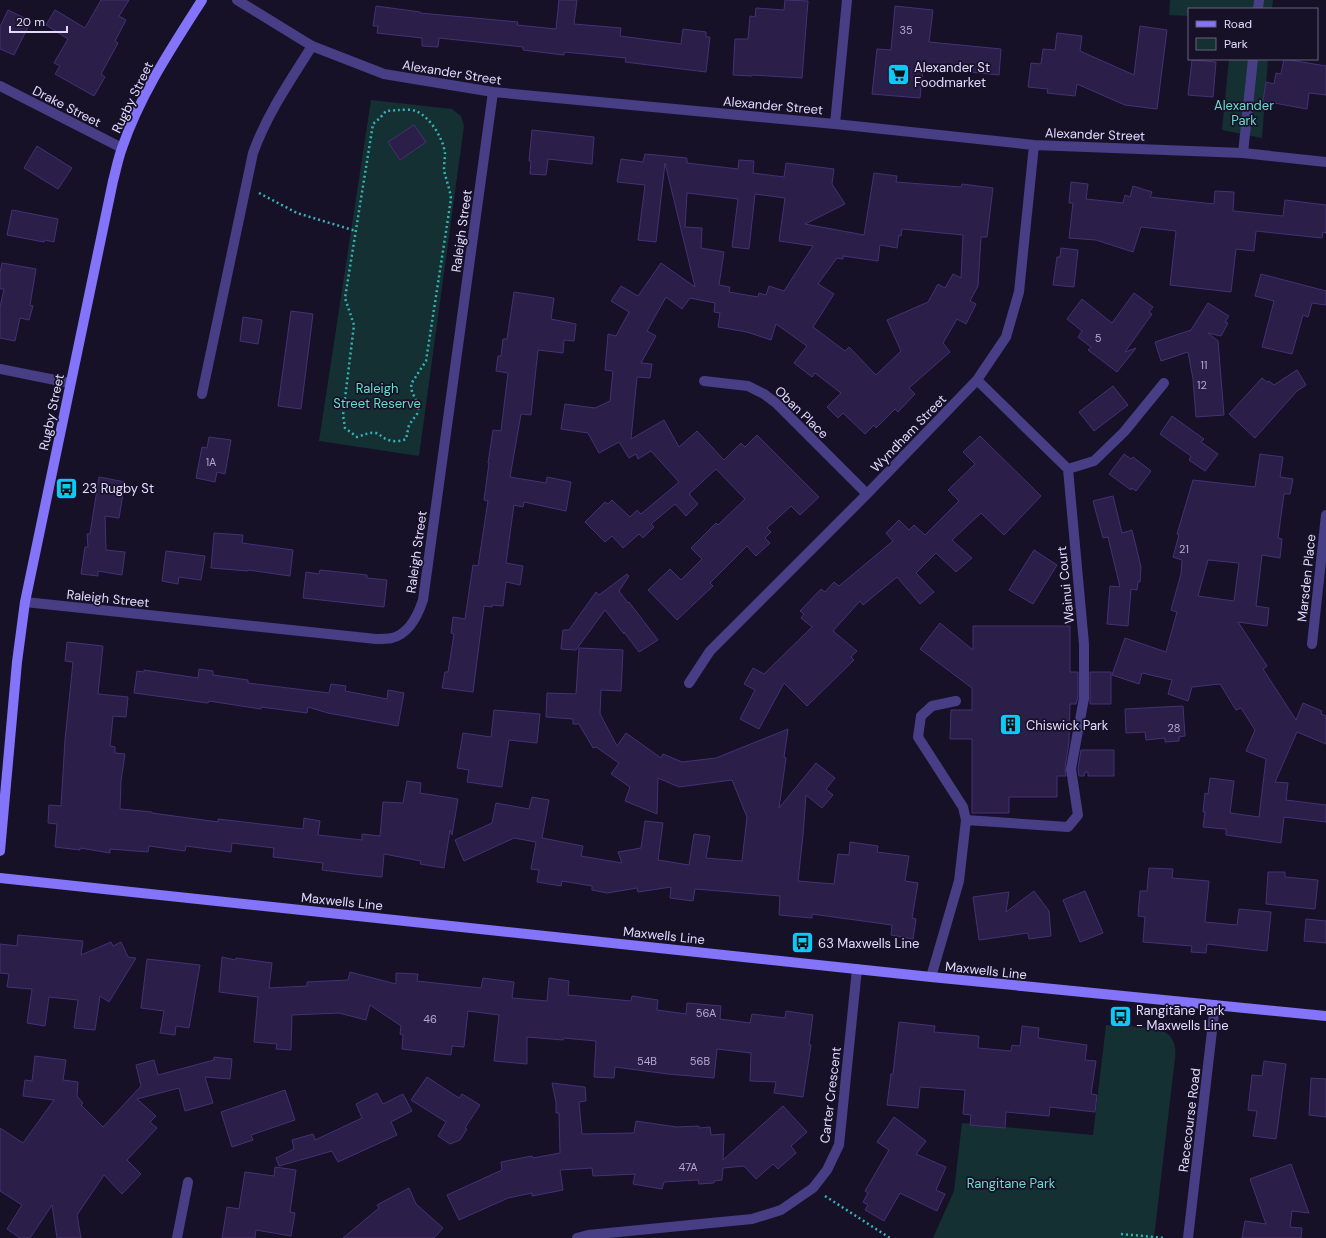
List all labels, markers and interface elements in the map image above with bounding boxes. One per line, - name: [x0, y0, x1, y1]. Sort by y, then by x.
- scale bar: [10, 8, 67, 34]
- legend: [1188, 8, 1318, 60]
- text: 20 m: [16, 14, 45, 30]
- text: Road: [1224, 16, 1252, 32]
- house number: 35: [899, 23, 913, 37]
- text: Park: [1224, 36, 1248, 52]
- street label: Alexander Street: [401, 56, 503, 89]
- street label: Rugby Street: [108, 59, 157, 136]
- place label: Alexander St Foodmarket: [914, 59, 990, 91]
- supermarket icon: Alexander St Foodmarket: [885, 61, 911, 87]
- street label: Drake Street: [30, 82, 104, 131]
- street label: Alexander Street: [722, 93, 824, 118]
- park label: Alexander Park: [1214, 97, 1274, 129]
- street label: Alexander Street: [1045, 124, 1145, 145]
- street label: Raleigh Street: [447, 189, 476, 273]
- house number: 5: [1095, 331, 1102, 345]
- house number: 11: [1201, 358, 1207, 372]
- street label: Rugby Street: [35, 372, 68, 452]
- house number: 12: [1197, 378, 1207, 392]
- park label: Raleigh Street Reserve: [333, 380, 421, 412]
- street label: Oban Place: [771, 382, 832, 442]
- street label: Wyndham Street: [867, 391, 950, 476]
- house number: 1A: [206, 455, 216, 469]
- bus stop icon: 23 Rugby St: [53, 475, 79, 501]
- place label: 23 Rugby St: [82, 480, 154, 497]
- street label: Raleigh Street: [402, 510, 431, 594]
- street label: Marsden Place: [1293, 533, 1320, 623]
- house number: 21: [1179, 542, 1189, 556]
- street label: Wainui Court: [1053, 545, 1078, 625]
- street label: Raleigh Street: [66, 586, 150, 611]
- building icon: Chiswick Park: [997, 712, 1023, 738]
- place label: Chiswick Park: [1026, 717, 1109, 734]
- house number: 28: [1168, 721, 1180, 735]
- street label: Maxwells Line: [300, 889, 384, 914]
- street label: Maxwells Line: [622, 923, 706, 948]
- bus stop icon: 63 Maxwells Line: [790, 930, 816, 956]
- place label: 63 Maxwells Line: [818, 935, 919, 952]
- street label: Maxwells Line: [944, 958, 1028, 983]
- place label: Rangitāne Park - Maxwells Line: [1136, 1002, 1229, 1034]
- bus stop icon: Rangitāne Park - Maxwells Line: [1107, 1004, 1133, 1030]
- house number: 56A: [696, 1006, 716, 1020]
- house number: 46: [423, 1012, 437, 1026]
- street label: Carter Crescent: [816, 1046, 845, 1144]
- house number: 54B: [637, 1054, 657, 1068]
- house number: 56B: [690, 1054, 710, 1068]
- street label: Racecourse Road: [1175, 1067, 1204, 1173]
- house number: 47A: [679, 1160, 697, 1174]
- park label: Rangitane Park: [967, 1175, 1056, 1192]

